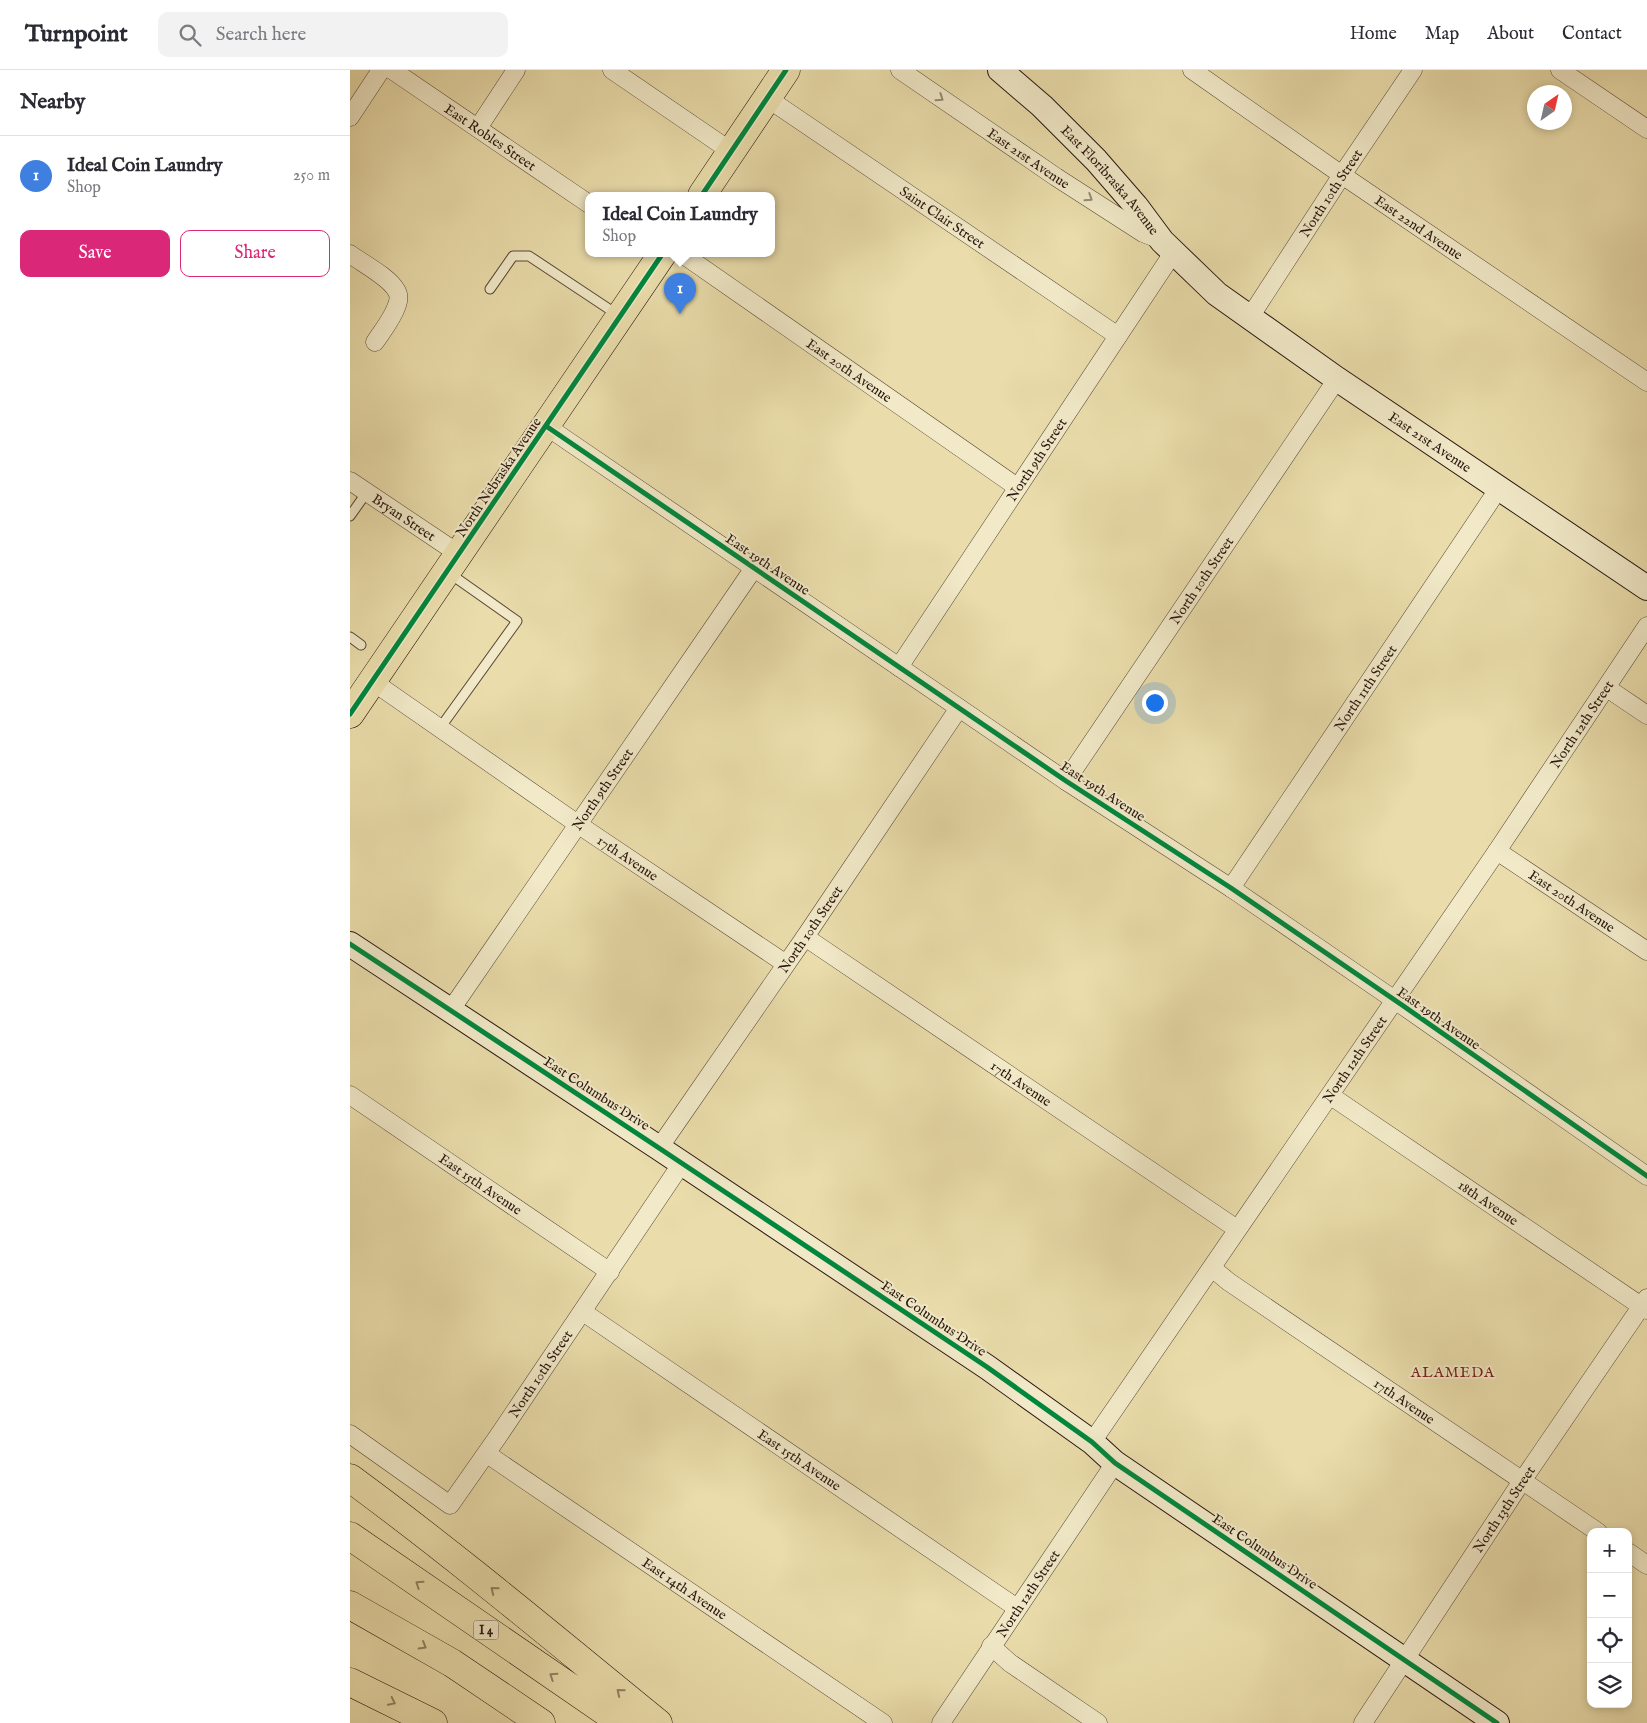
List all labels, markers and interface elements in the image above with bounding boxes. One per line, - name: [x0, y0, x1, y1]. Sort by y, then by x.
- search box: [158, 12, 508, 57]
- text: Turnpoint: [25, 19, 128, 50]
- icon: search: [176, 21, 204, 49]
- text: Search here: [216, 23, 306, 47]
- text: Home: [1350, 23, 1397, 46]
- text: Map: [1425, 23, 1459, 46]
- text: About: [1487, 23, 1534, 46]
- text: Contact: [1562, 23, 1622, 46]
- north arrow: [1527, 85, 1572, 130]
- text: Nearby: [20, 89, 85, 116]
- one-way arrow: [934, 92, 944, 101]
- street label: East Robles Street: [440, 100, 539, 175]
- street label: East Floribraska Avenue: [1056, 122, 1163, 239]
- street label: East 21st Avenue: [983, 124, 1073, 194]
- street label: North 10th Street: [1296, 146, 1367, 241]
- text: Ideal Coin Laundry: [67, 154, 223, 178]
- text: 1: [33, 166, 39, 186]
- text: 250 m: [293, 166, 330, 186]
- text: Shop: [67, 178, 101, 198]
- street label: Saint Clair Street: [896, 183, 988, 253]
- popup: [585, 192, 775, 257]
- one-way arrow: [1084, 192, 1093, 202]
- street label: East 22nd Avenue: [1371, 192, 1466, 265]
- text: Ideal Coin Laundry: [602, 203, 758, 227]
- text: Shop: [602, 227, 636, 247]
- button: Save: [20, 230, 170, 277]
- button: Share: [180, 230, 330, 277]
- pin: 1: [664, 273, 696, 314]
- street label: East 20th Avenue: [802, 335, 895, 407]
- street label: East 21st Avenue: [1385, 408, 1475, 477]
- street label: North Nebraska Avenue: [452, 414, 546, 541]
- street label: North 9th Street: [1003, 415, 1071, 505]
- street label: Bryan Street: [368, 490, 439, 546]
- street label: East 19th Avenue: [722, 530, 814, 600]
- street label: North 10th Street: [1166, 533, 1238, 628]
- street label: North 11th Street: [1331, 642, 1401, 735]
- street label: North 12th Street: [1547, 677, 1618, 772]
- your location: [1142, 690, 1168, 716]
- street label: North 9th Street: [568, 745, 638, 834]
- street label: East 19th Avenue: [1056, 758, 1149, 826]
- street label: 17th Avenue: [593, 832, 662, 886]
- street label: East 20th Avenue: [1525, 866, 1618, 937]
- street label: North 10th Street: [775, 882, 847, 977]
- street label: East 19th Avenue: [1393, 983, 1484, 1055]
- street label: North 12th Street: [1319, 1013, 1391, 1107]
- street label: East Columbus Drive: [540, 1053, 653, 1135]
- street label: 17th Avenue: [987, 1057, 1055, 1111]
- street label: East 15th Avenue: [435, 1150, 526, 1220]
- street label: 18th Avenue: [1454, 1177, 1522, 1230]
- street label: East Columbus Drive: [877, 1277, 990, 1361]
- street label: North 10th Street: [505, 1327, 577, 1422]
- district label: ALAMEDA: [1410, 1363, 1495, 1382]
- street label: 17th Avenue: [1370, 1375, 1438, 1429]
- street label: East 15th Avenue: [754, 1426, 844, 1496]
- street label: North 13th Street: [1469, 1463, 1540, 1556]
- street label: East Columbus Drive: [1208, 1510, 1321, 1594]
- map controls: [1587, 1528, 1632, 1708]
- button: +: [1587, 1528, 1632, 1573]
- street label: North 12th Street: [993, 1547, 1064, 1641]
- street label: East 14th Avenue: [638, 1554, 731, 1625]
- button: −: [1587, 1573, 1632, 1618]
- one-way arrow: [415, 1581, 425, 1590]
- one-way arrow: [491, 1587, 500, 1595]
- button: locate: [1587, 1618, 1632, 1663]
- road number: I 4: [474, 1620, 498, 1640]
- one-way arrow: [417, 1640, 426, 1650]
- button: layers: [1587, 1663, 1632, 1708]
- one-way arrow: [549, 1673, 559, 1682]
- one-way arrow: [617, 1690, 626, 1698]
- one-way arrow: [387, 1696, 396, 1707]

